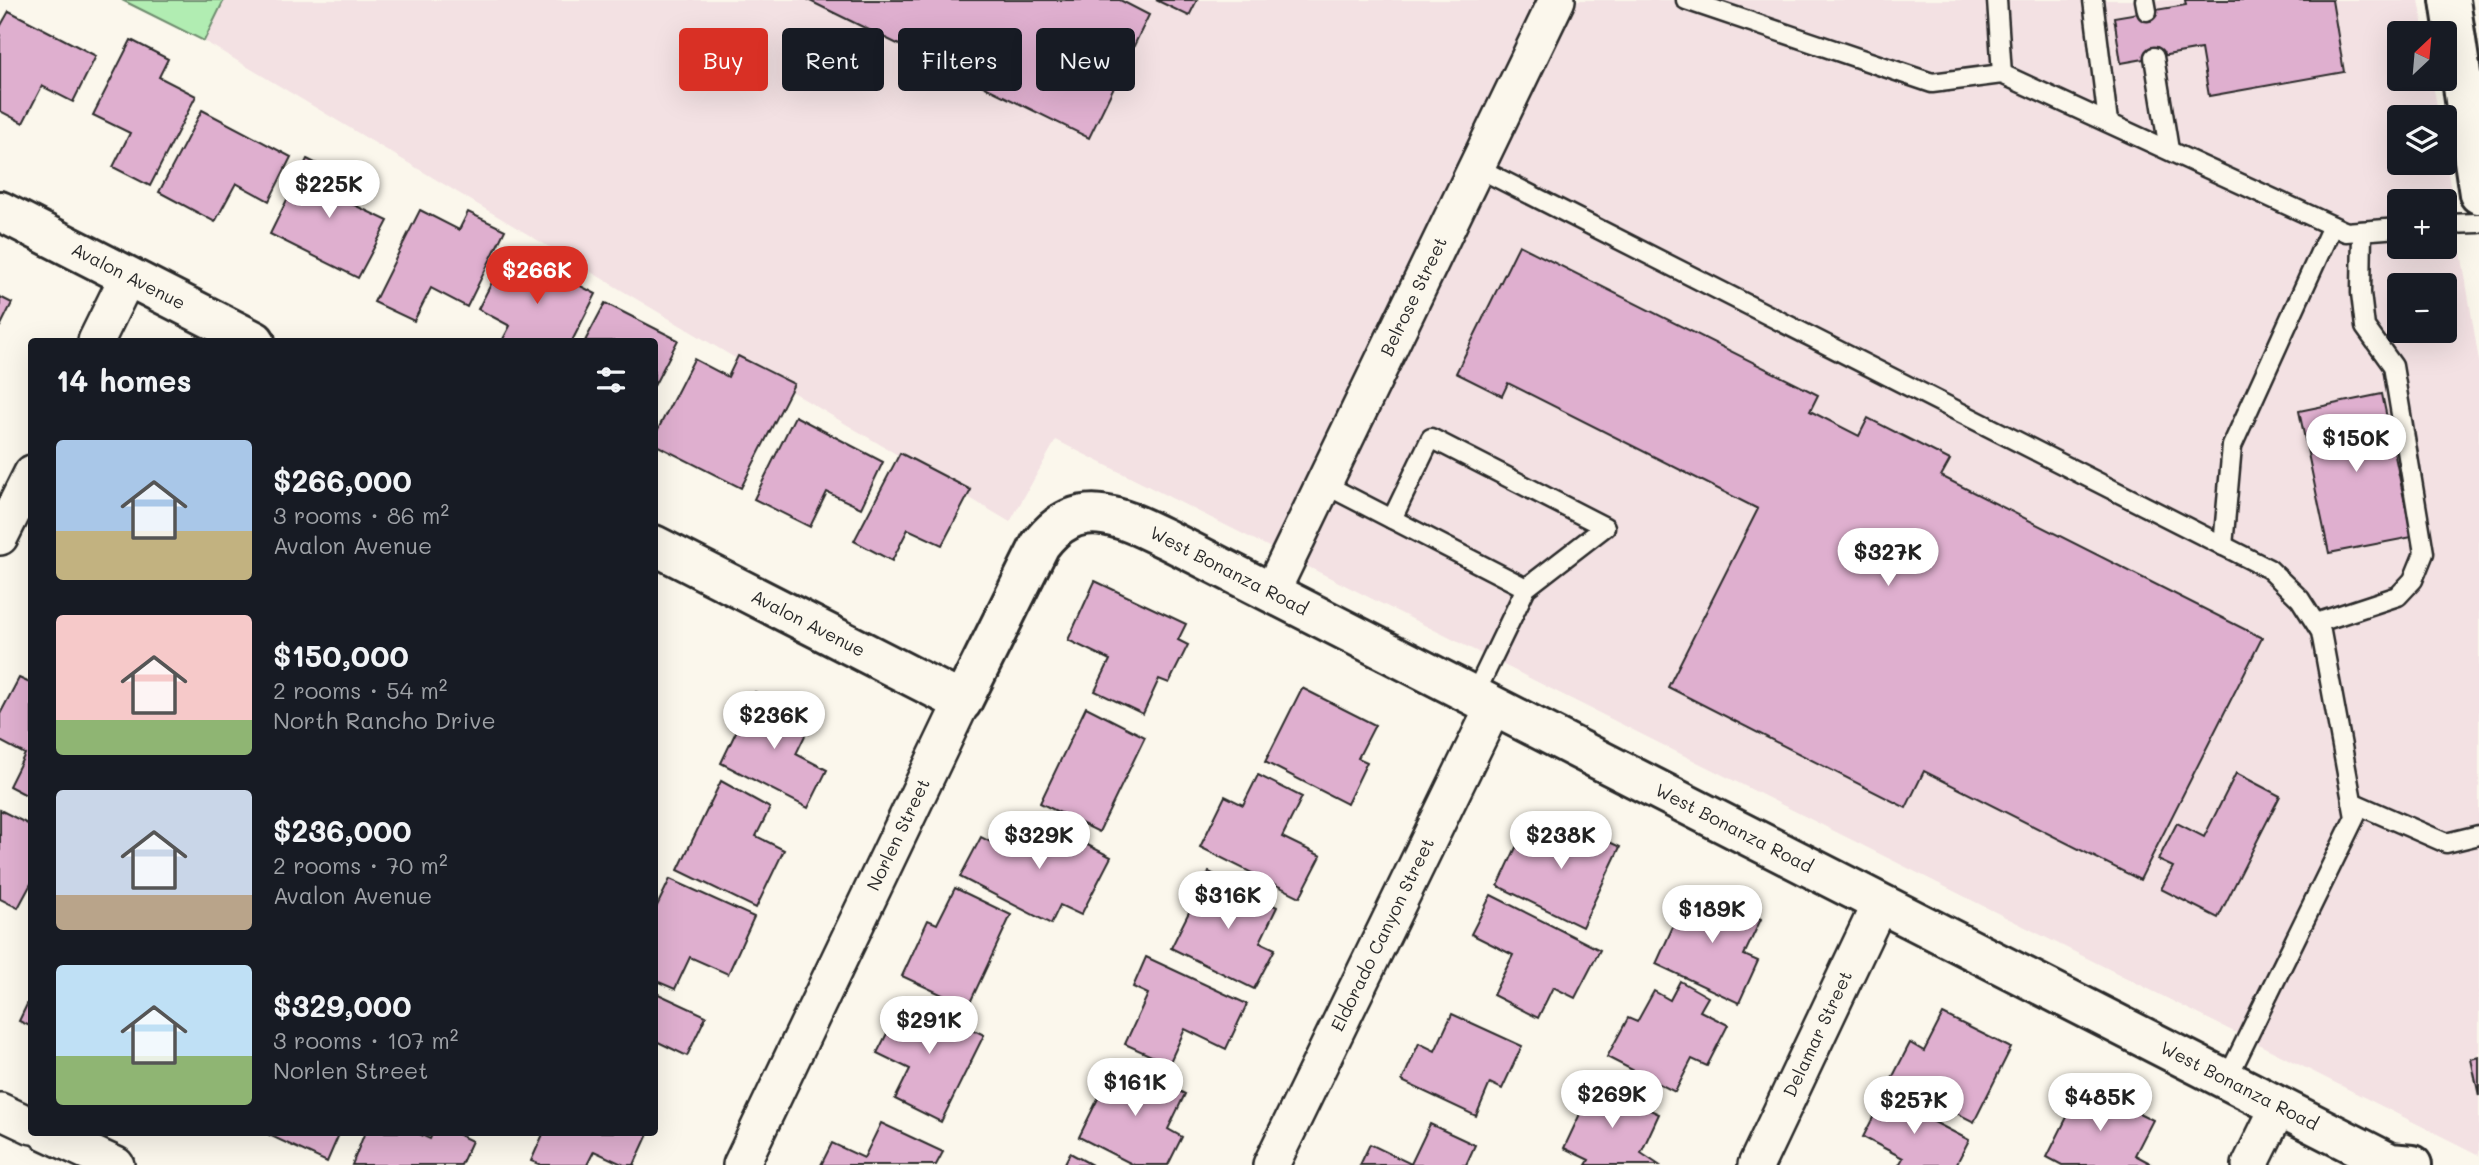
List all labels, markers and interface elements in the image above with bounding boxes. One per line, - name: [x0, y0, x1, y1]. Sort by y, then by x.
- north arrow: [2387, 21, 2457, 91]
- map controls: [2387, 21, 2457, 343]
- chip: Buy: [679, 28, 768, 91]
- chip: Rent: [782, 28, 884, 91]
- chip: Filters: [898, 28, 1022, 91]
- chip: New: [1036, 28, 1135, 91]
- button: layers: [2387, 105, 2457, 175]
- pin: $225K: [280, 160, 378, 220]
- text: $225K: [295, 168, 363, 198]
- button: +: [2387, 189, 2457, 259]
- street label: Belrose Street: [1374, 233, 1452, 360]
- street label: Avalon Avenue: [68, 236, 190, 315]
- pin: $266K: [488, 246, 586, 306]
- text: $266K: [502, 254, 572, 284]
- button: −: [2387, 273, 2457, 343]
- text: 14 homes: [56, 360, 192, 400]
- icon: filters: [592, 361, 630, 399]
- pin: $150K: [2307, 414, 2405, 474]
- text: $150K: [2322, 422, 2390, 452]
- text: $266,000: [273, 460, 412, 500]
- icon: home: [112, 468, 196, 552]
- text: 3 rooms · 86 m²: [273, 500, 449, 530]
- street label: West Bonanza Road: [1146, 520, 1313, 620]
- pin: $327K: [1839, 528, 1937, 588]
- text: Avalon Avenue: [273, 530, 432, 560]
- text: $327K: [1854, 536, 1922, 566]
- street label: Avalon Avenue: [748, 584, 870, 662]
- text: $150,000: [273, 635, 409, 675]
- icon: home: [112, 643, 196, 727]
- text: 2 rooms · 54 m²: [273, 675, 448, 705]
- pin: $236K: [725, 692, 823, 751]
- text: $236K: [739, 699, 809, 729]
- text: North Rancho Drive: [273, 705, 496, 735]
- street label: Norlen Street: [861, 774, 935, 894]
- street label: West Bonanza Road: [1651, 777, 1818, 878]
- text: $236,000: [273, 810, 412, 850]
- pin: $329K: [990, 812, 1088, 871]
- pin: $238K: [1512, 812, 1610, 871]
- icon: home: [112, 818, 196, 902]
- text: $329K: [1004, 819, 1074, 849]
- text: $238K: [1526, 819, 1596, 849]
- street label: Eldorado Canyon Street: [1325, 834, 1439, 1035]
- text: 2 rooms · 70 m²: [273, 850, 448, 880]
- pin: $316K: [1179, 872, 1277, 931]
- text: $316K: [1194, 879, 1262, 909]
- text: Avalon Avenue: [273, 880, 432, 910]
- pin: $189K: [1663, 886, 1761, 945]
- text: $189K: [1678, 893, 1746, 923]
- street label: Delamar Street: [1777, 966, 1857, 1101]
- text: $329,000: [273, 985, 411, 1025]
- icon: home: [112, 993, 196, 1077]
- pin: $291K: [880, 996, 978, 1056]
- text: $291K: [896, 1004, 962, 1034]
- text: 3 rooms · 107 m²: [273, 1025, 459, 1055]
- street label: West Bonanza Road: [2157, 1035, 2323, 1136]
- text: Norlen Street: [273, 1055, 428, 1085]
- pin: $161K: [1086, 1058, 1184, 1118]
- text: $161K: [1103, 1066, 1167, 1096]
- pin: $269K: [1563, 1070, 1661, 1130]
- pin: $485K: [2051, 1074, 2149, 1133]
- pin: $257K: [1865, 1076, 1963, 1136]
- text: $269K: [1577, 1078, 1647, 1108]
- text: $485K: [2064, 1081, 2136, 1111]
- text: $257K: [1880, 1084, 1948, 1114]

